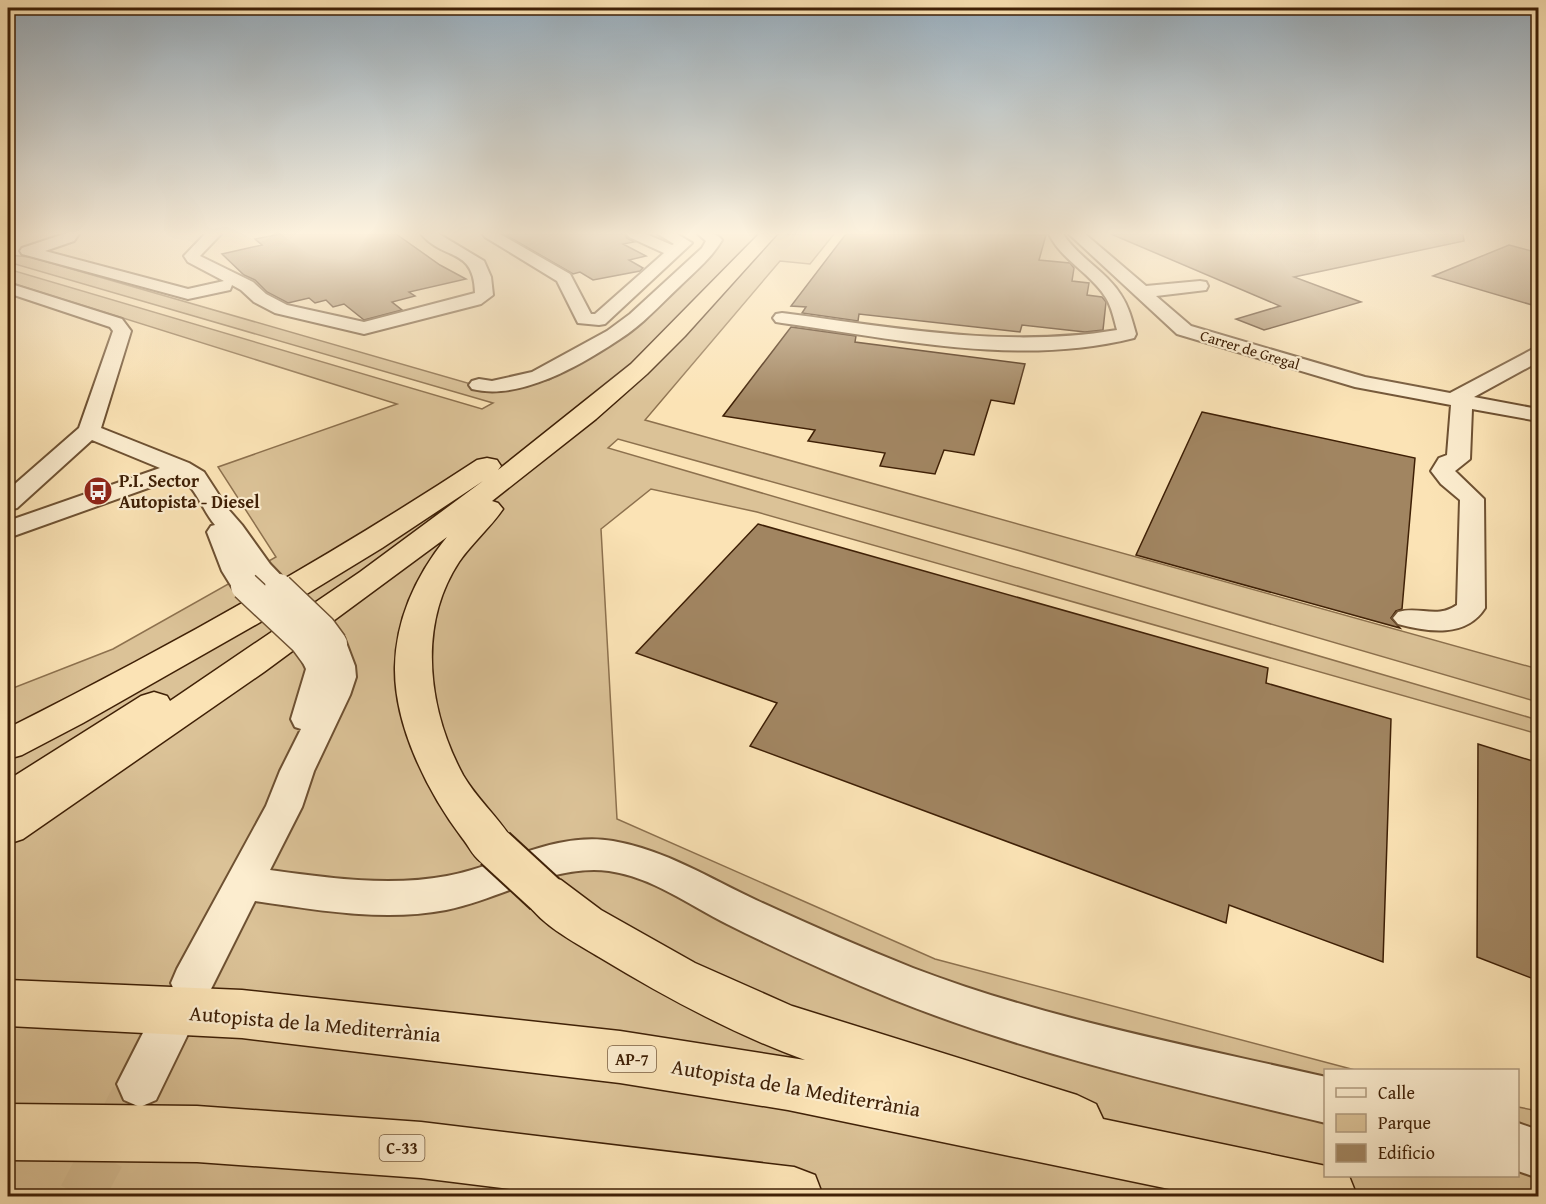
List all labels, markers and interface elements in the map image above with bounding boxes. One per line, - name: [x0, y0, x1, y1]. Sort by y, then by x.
- street label: Carrer de Gregal: [1198, 324, 1302, 375]
- place label: P.I. Sector Autopista - Diesel: [119, 467, 260, 515]
- bus stop icon: P.I. Sector Autopista - Diesel: [82, 475, 114, 507]
- street label: Autopista de la Mediterrània: [188, 997, 442, 1050]
- road number: AP-7: [608, 1046, 656, 1072]
- street label: Autopista de la Mediterrània: [669, 1050, 923, 1125]
- legend: [1324, 1069, 1519, 1177]
- text: Calle: [1378, 1079, 1415, 1106]
- text: Parque: [1378, 1109, 1431, 1136]
- road number: C-33: [380, 1135, 424, 1161]
- text: Edificio: [1378, 1139, 1435, 1166]

